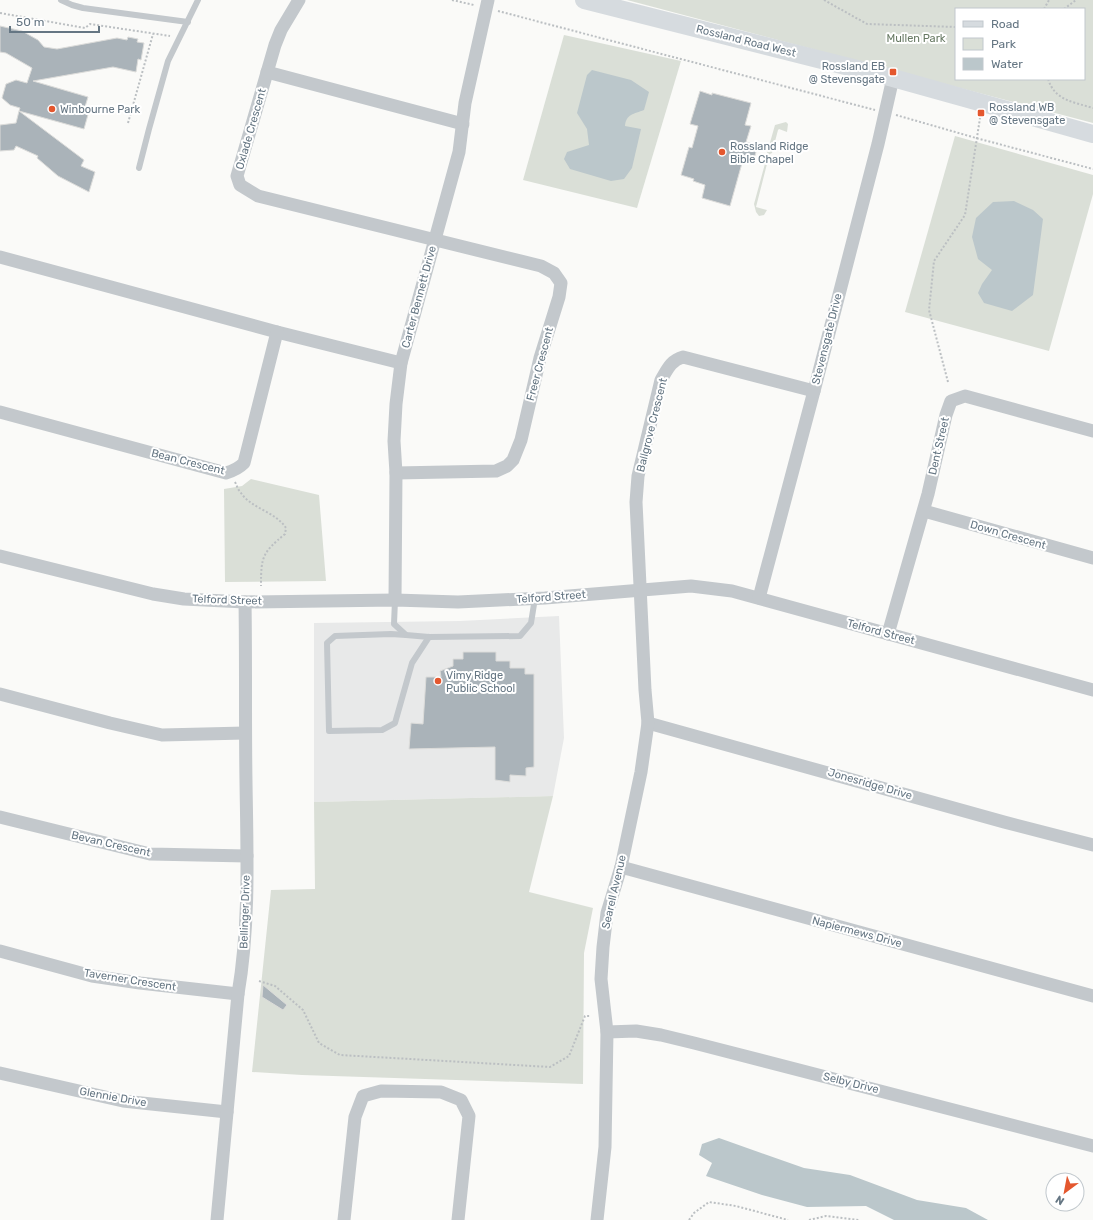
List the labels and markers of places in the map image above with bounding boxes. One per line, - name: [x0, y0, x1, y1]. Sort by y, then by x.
- place label: Rossland EB @ Stevensgate: [809, 60, 885, 86]
- marker: Rossland EB @ Stevensgate: [888, 67, 898, 77]
- place label: Rossland WB @ Stevensgate: [989, 101, 1065, 127]
- place label: Winbourne Park: [60, 103, 141, 116]
- marker: Winbourne Park: [47, 104, 57, 114]
- marker: Rossland WB @ Stevensgate: [976, 108, 986, 118]
- place label: Rossland Ridge Bible Chapel: [730, 140, 808, 166]
- marker: Rossland Ridge Bible Chapel: [717, 147, 727, 157]
- place label: Vimy Ridge Public School: [446, 669, 515, 695]
- marker: Vimy Ridge Public School: [433, 676, 443, 686]

